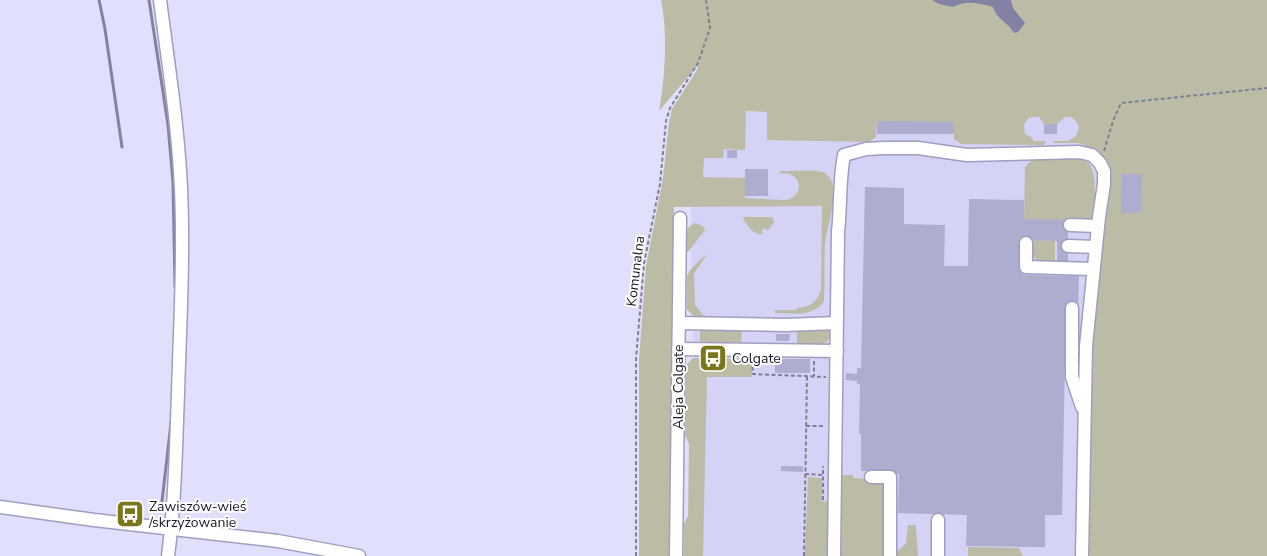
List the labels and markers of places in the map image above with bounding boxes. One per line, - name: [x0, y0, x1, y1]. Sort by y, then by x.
- bus stop icon: Colgate: [698, 343, 728, 373]
- place label: Colgate: [732, 349, 781, 368]
- place label: Zawiszów-wieś /skrzyżowanie: [148, 497, 247, 532]
- bus stop icon: Zawiszów-wieś /skrzyżowanie: [115, 499, 145, 529]

